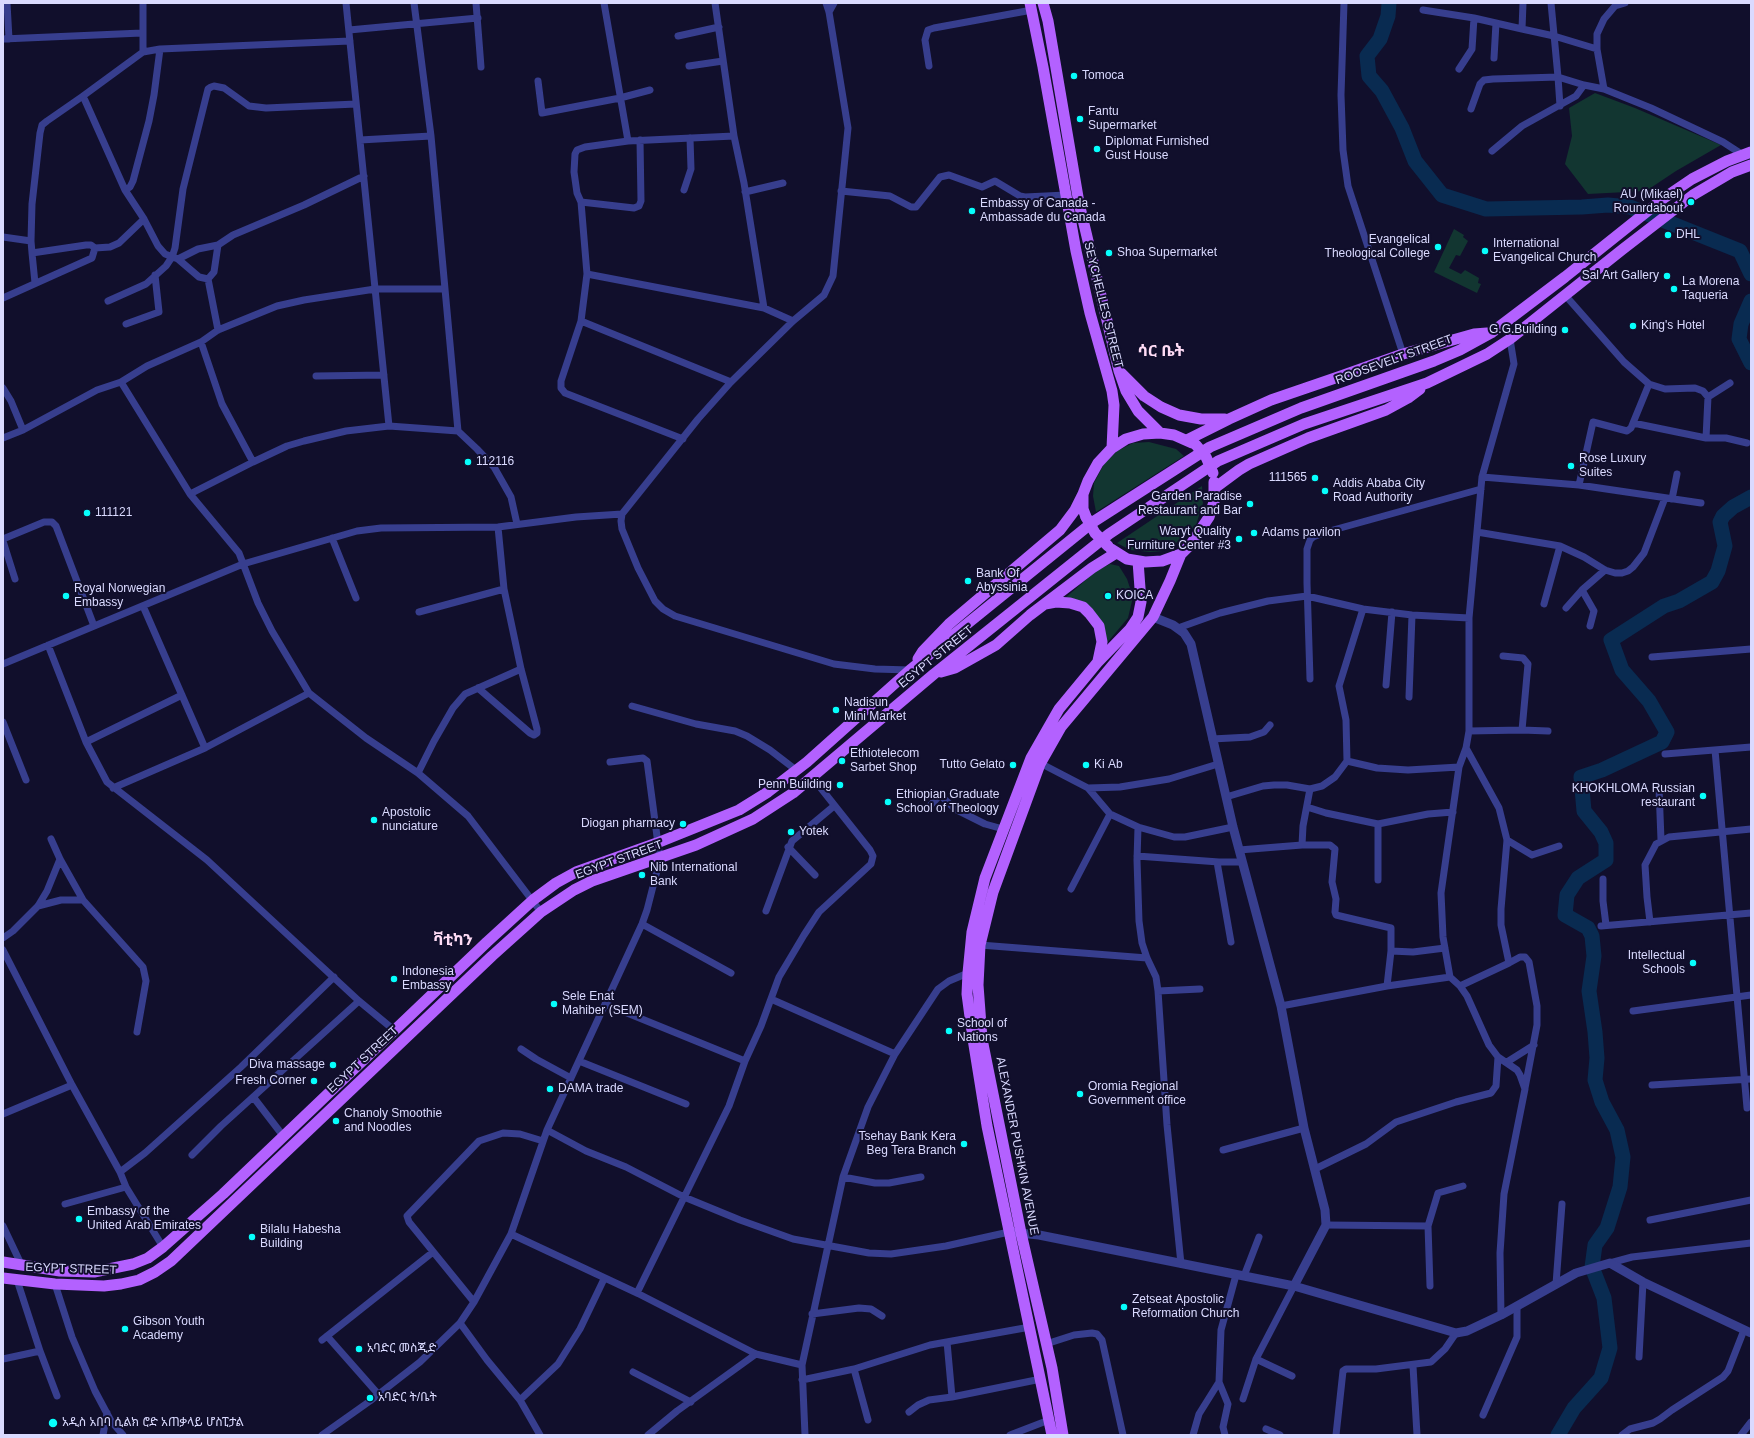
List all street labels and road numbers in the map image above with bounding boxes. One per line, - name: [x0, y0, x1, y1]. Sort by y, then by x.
- street label: SEYCHELLES STREET: [1080, 240, 1126, 370]
- street label: ROOSEVELT STREET: [1334, 332, 1454, 388]
- street label: EGYPT STREET: [896, 623, 976, 691]
- street label: EGYPT STREET: [574, 838, 664, 882]
- street label: EGYPT STREET: [325, 1024, 401, 1096]
- street label: ALEXANDER PUSHKIN AVENUE: [993, 1056, 1041, 1236]
- street label: EGYPT STREET: [25, 1260, 117, 1278]

